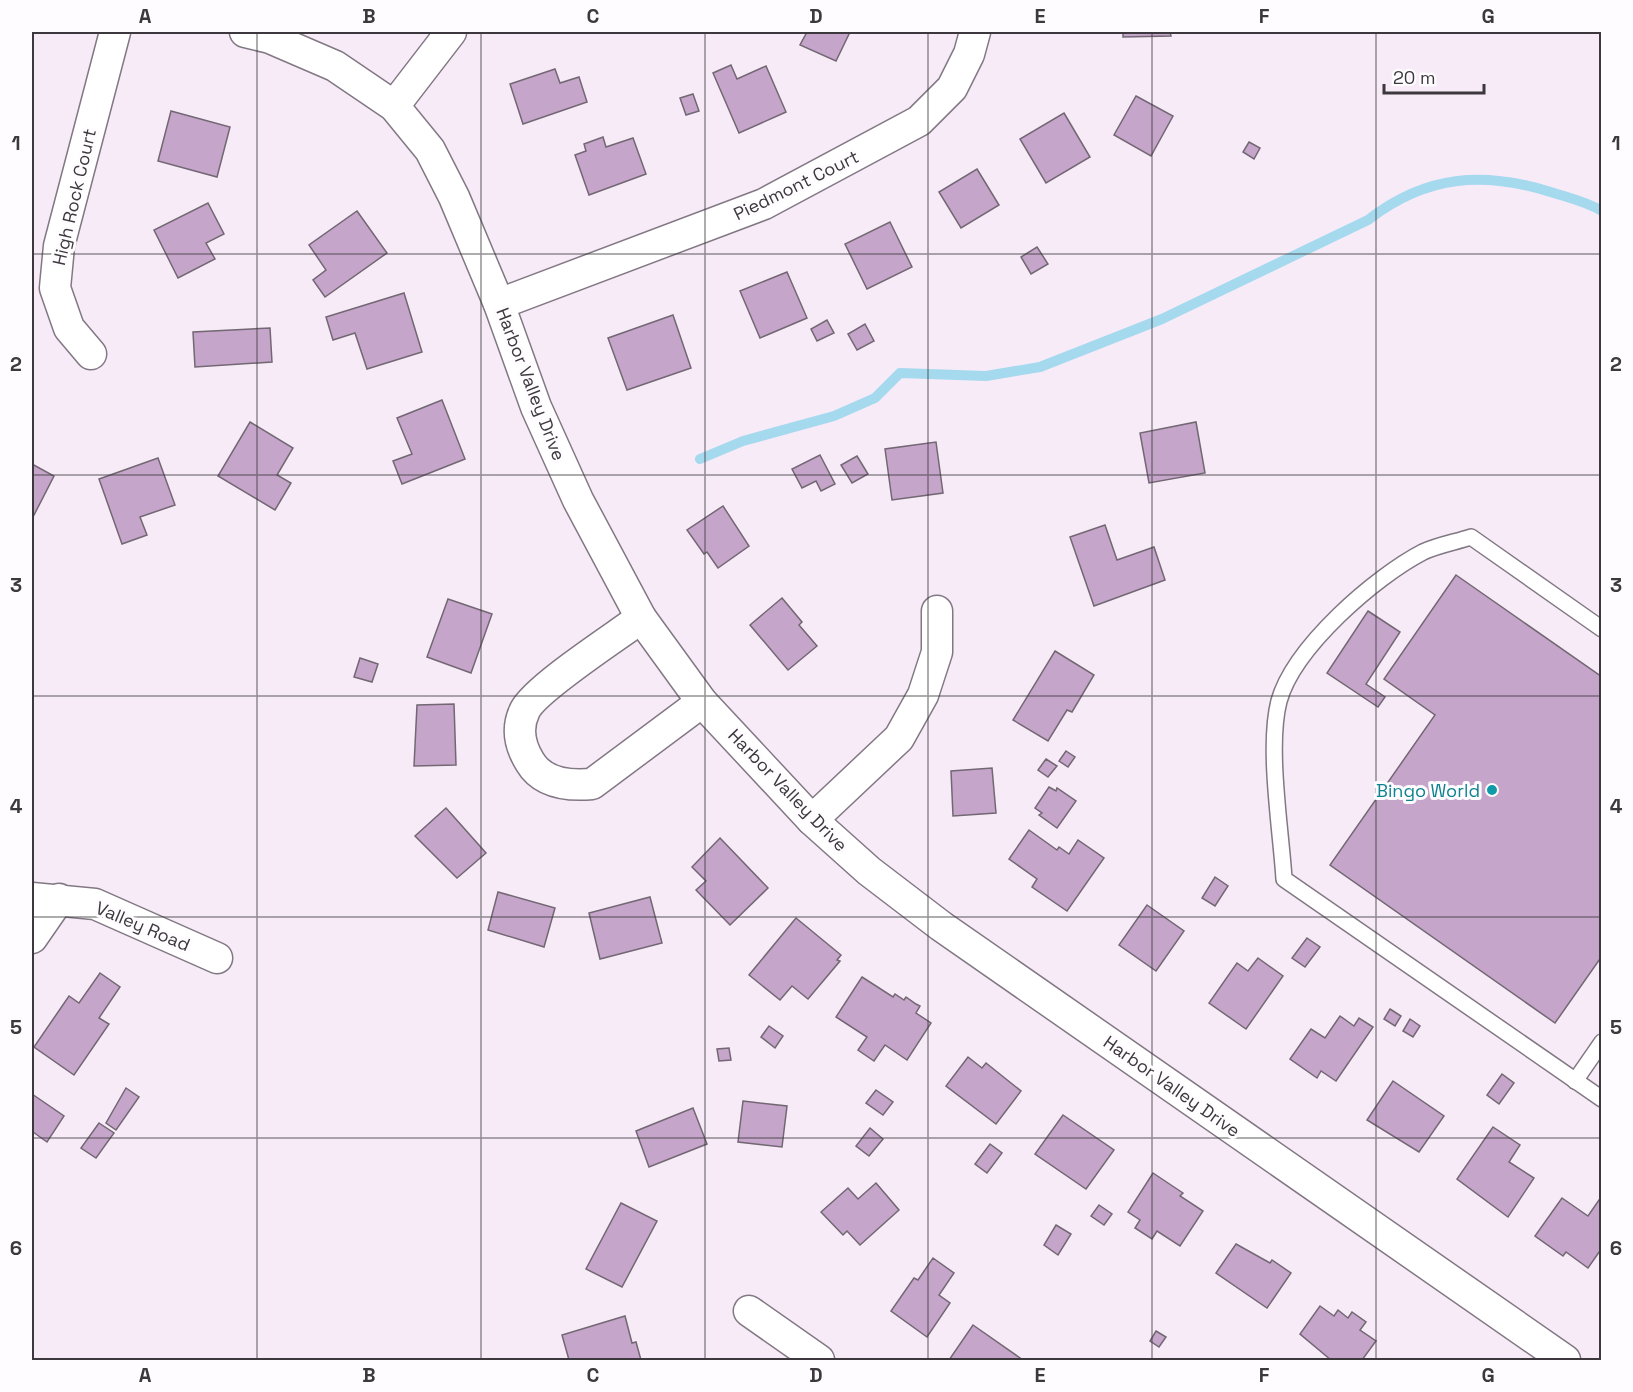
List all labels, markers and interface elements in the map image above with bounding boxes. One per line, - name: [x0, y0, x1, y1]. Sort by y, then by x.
- text: A: [139, 3, 152, 29]
- text: B: [362, 3, 376, 29]
- text: C: [587, 3, 600, 29]
- text: D: [809, 3, 823, 29]
- text: E: [1034, 3, 1046, 29]
- text: F: [1259, 3, 1270, 29]
- text: G: [1481, 3, 1495, 29]
- scale bar: [1384, 57, 1484, 95]
- text: 20 m: [1393, 66, 1436, 89]
- street label: High Rock Court: [47, 126, 101, 268]
- text: 1: [11, 130, 21, 156]
- text: 1: [1611, 130, 1621, 156]
- street label: Piedmont Court: [730, 145, 862, 225]
- street label: Harbor Valley Drive: [491, 304, 571, 464]
- text: 2: [10, 351, 22, 377]
- text: 2: [1610, 351, 1622, 377]
- text: 3: [10, 572, 22, 598]
- text: 3: [1610, 572, 1622, 598]
- street label: Harbor Valley Drive: [723, 724, 853, 856]
- place label: Bingo World: [1376, 779, 1480, 802]
- marker: Bingo World: [1485, 783, 1499, 797]
- text: 4: [10, 793, 23, 819]
- text: 4: [1610, 793, 1623, 819]
- street label: Valley Road: [92, 896, 194, 956]
- text: 5: [10, 1014, 22, 1040]
- text: 5: [1610, 1014, 1622, 1040]
- street label: Harbor Valley Drive: [1099, 1030, 1245, 1142]
- text: 6: [10, 1235, 22, 1261]
- text: 6: [1610, 1235, 1622, 1261]
- text: A: [139, 1362, 152, 1388]
- text: B: [362, 1362, 376, 1388]
- text: C: [587, 1362, 600, 1388]
- text: D: [809, 1362, 823, 1388]
- text: E: [1034, 1362, 1046, 1388]
- text: F: [1259, 1362, 1270, 1388]
- text: G: [1481, 1362, 1495, 1388]

